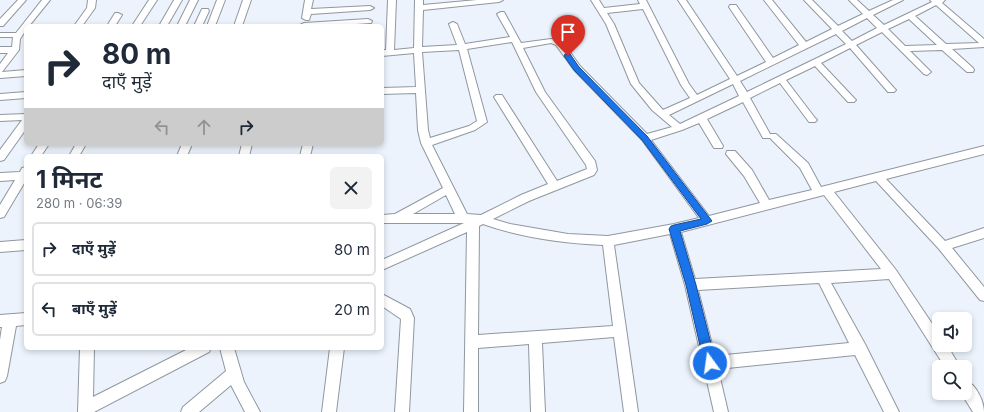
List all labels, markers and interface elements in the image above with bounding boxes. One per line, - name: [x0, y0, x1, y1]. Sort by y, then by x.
- pin: [551, 15, 585, 56]
- icon: arrive: [557, 21, 579, 43]
- text: 80 m: [102, 37, 171, 71]
- icon: right: [36, 40, 88, 92]
- text: दाएँ मुड़ें: [102, 71, 152, 92]
- icon: left: [151, 116, 173, 138]
- icon: ahead: [193, 116, 215, 138]
- icon: right: [235, 116, 257, 138]
- text: 1 मिनट: [36, 165, 102, 194]
- button: close: [330, 167, 372, 209]
- text: 280 m · 06:39: [36, 195, 122, 211]
- icon: right: [38, 238, 60, 260]
- text: दाएँ मुड़ें: [72, 239, 116, 258]
- text: 80 m: [334, 240, 370, 259]
- icon: left: [38, 298, 60, 320]
- text: बाएँ मुड़ें: [72, 299, 117, 318]
- text: 20 m: [334, 300, 370, 319]
- map controls: [932, 312, 972, 400]
- button: sound: [932, 312, 972, 352]
- position arrow: [689, 342, 731, 384]
- button: search: [932, 360, 972, 400]

